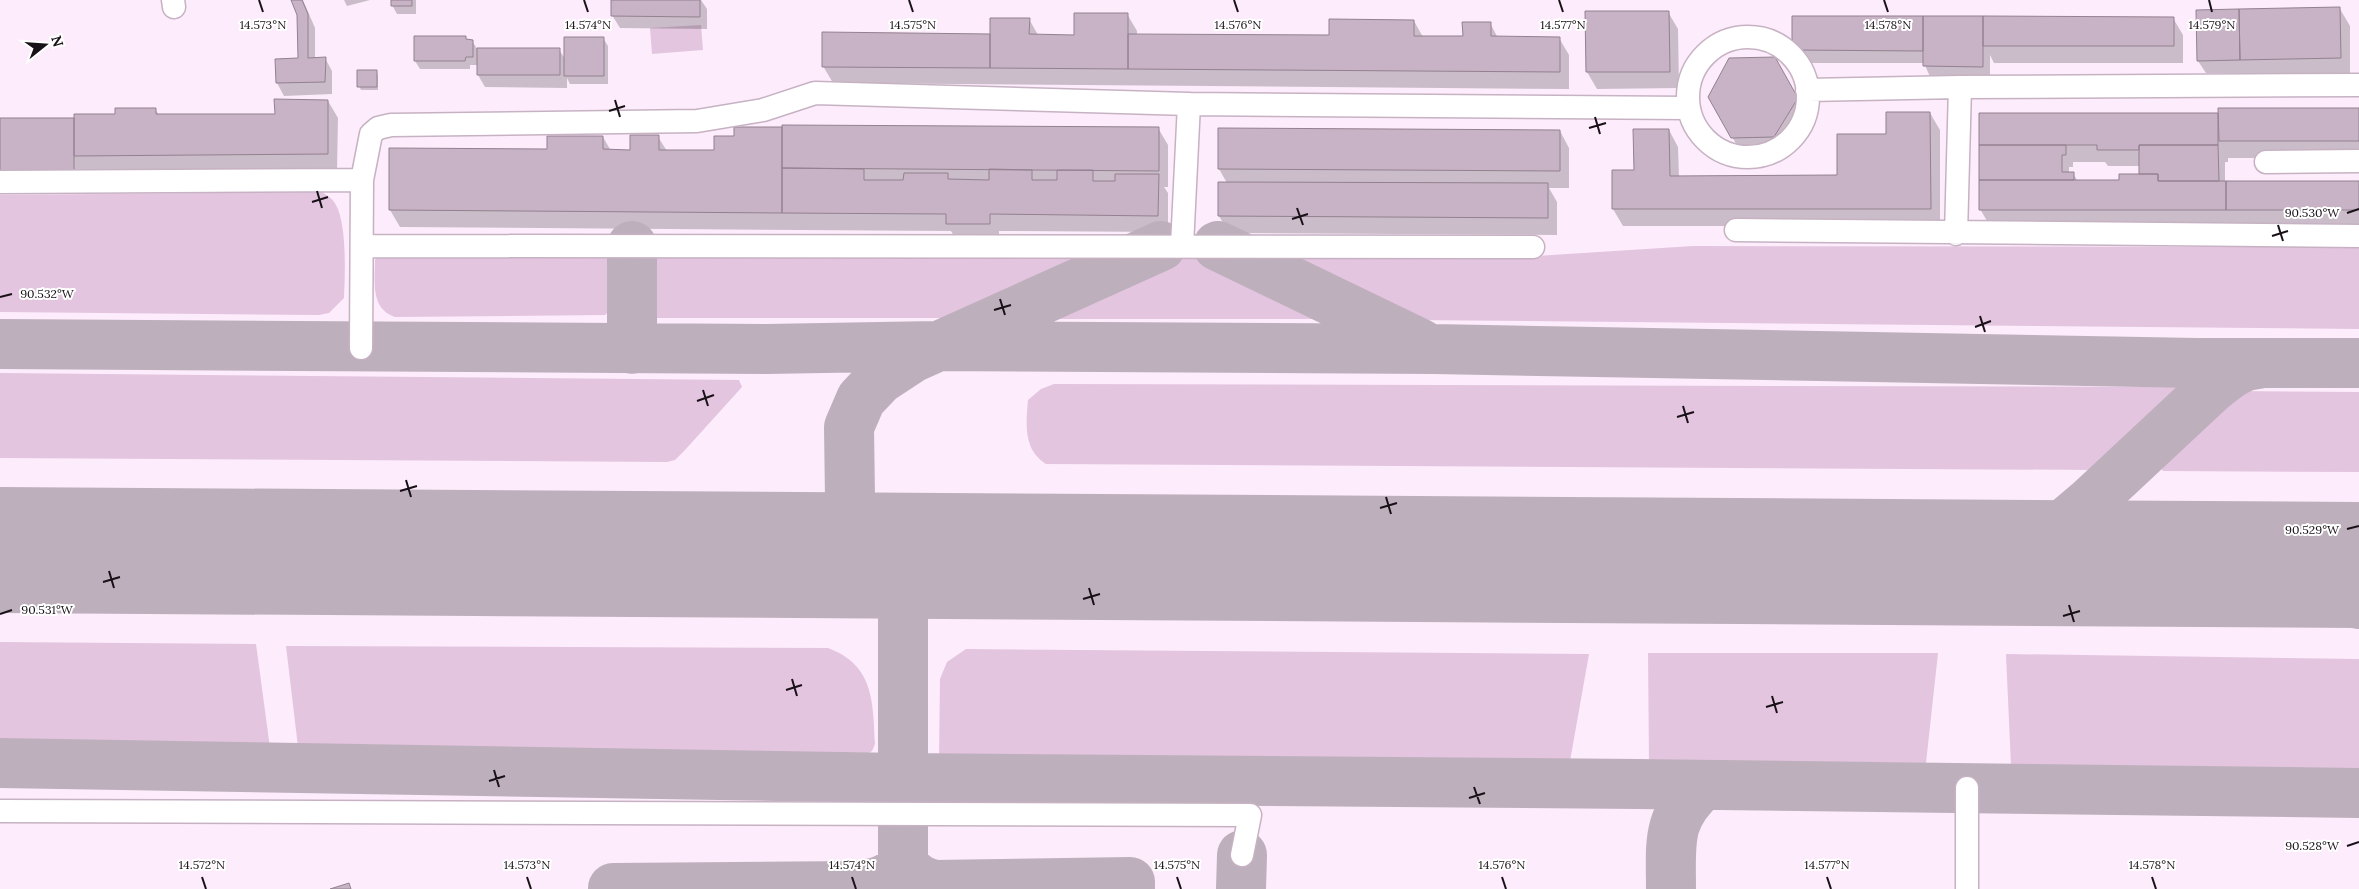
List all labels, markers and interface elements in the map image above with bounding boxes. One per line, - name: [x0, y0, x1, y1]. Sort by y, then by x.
- text: 14.573°N: [240, 17, 286, 32]
- text: 14.574°N: [565, 17, 611, 32]
- text: 14.575°N: [890, 17, 936, 32]
- text: 14.576°N: [1215, 17, 1261, 32]
- text: 14.577°N: [1540, 17, 1586, 32]
- text: 14.578°N: [1865, 17, 1911, 32]
- text: 14.579°N: [2189, 17, 2235, 32]
- north arrow: [20, 20, 70, 70]
- text: N: [47, 33, 68, 49]
- text: 90.530°W: [2285, 205, 2340, 220]
- text: 90.532°W: [20, 286, 75, 301]
- text: 90.529°W: [2285, 522, 2340, 537]
- text: 90.531°W: [21, 602, 74, 617]
- text: 90.528°W: [2285, 838, 2340, 853]
- text: 14.572°N: [179, 857, 225, 872]
- text: 14.573°N: [504, 857, 550, 872]
- text: 14.574°N: [829, 857, 875, 872]
- text: 14.575°N: [1154, 857, 1200, 872]
- text: 14.576°N: [1479, 857, 1525, 872]
- text: 14.577°N: [1804, 857, 1850, 872]
- text: 14.578°N: [2129, 857, 2175, 872]

